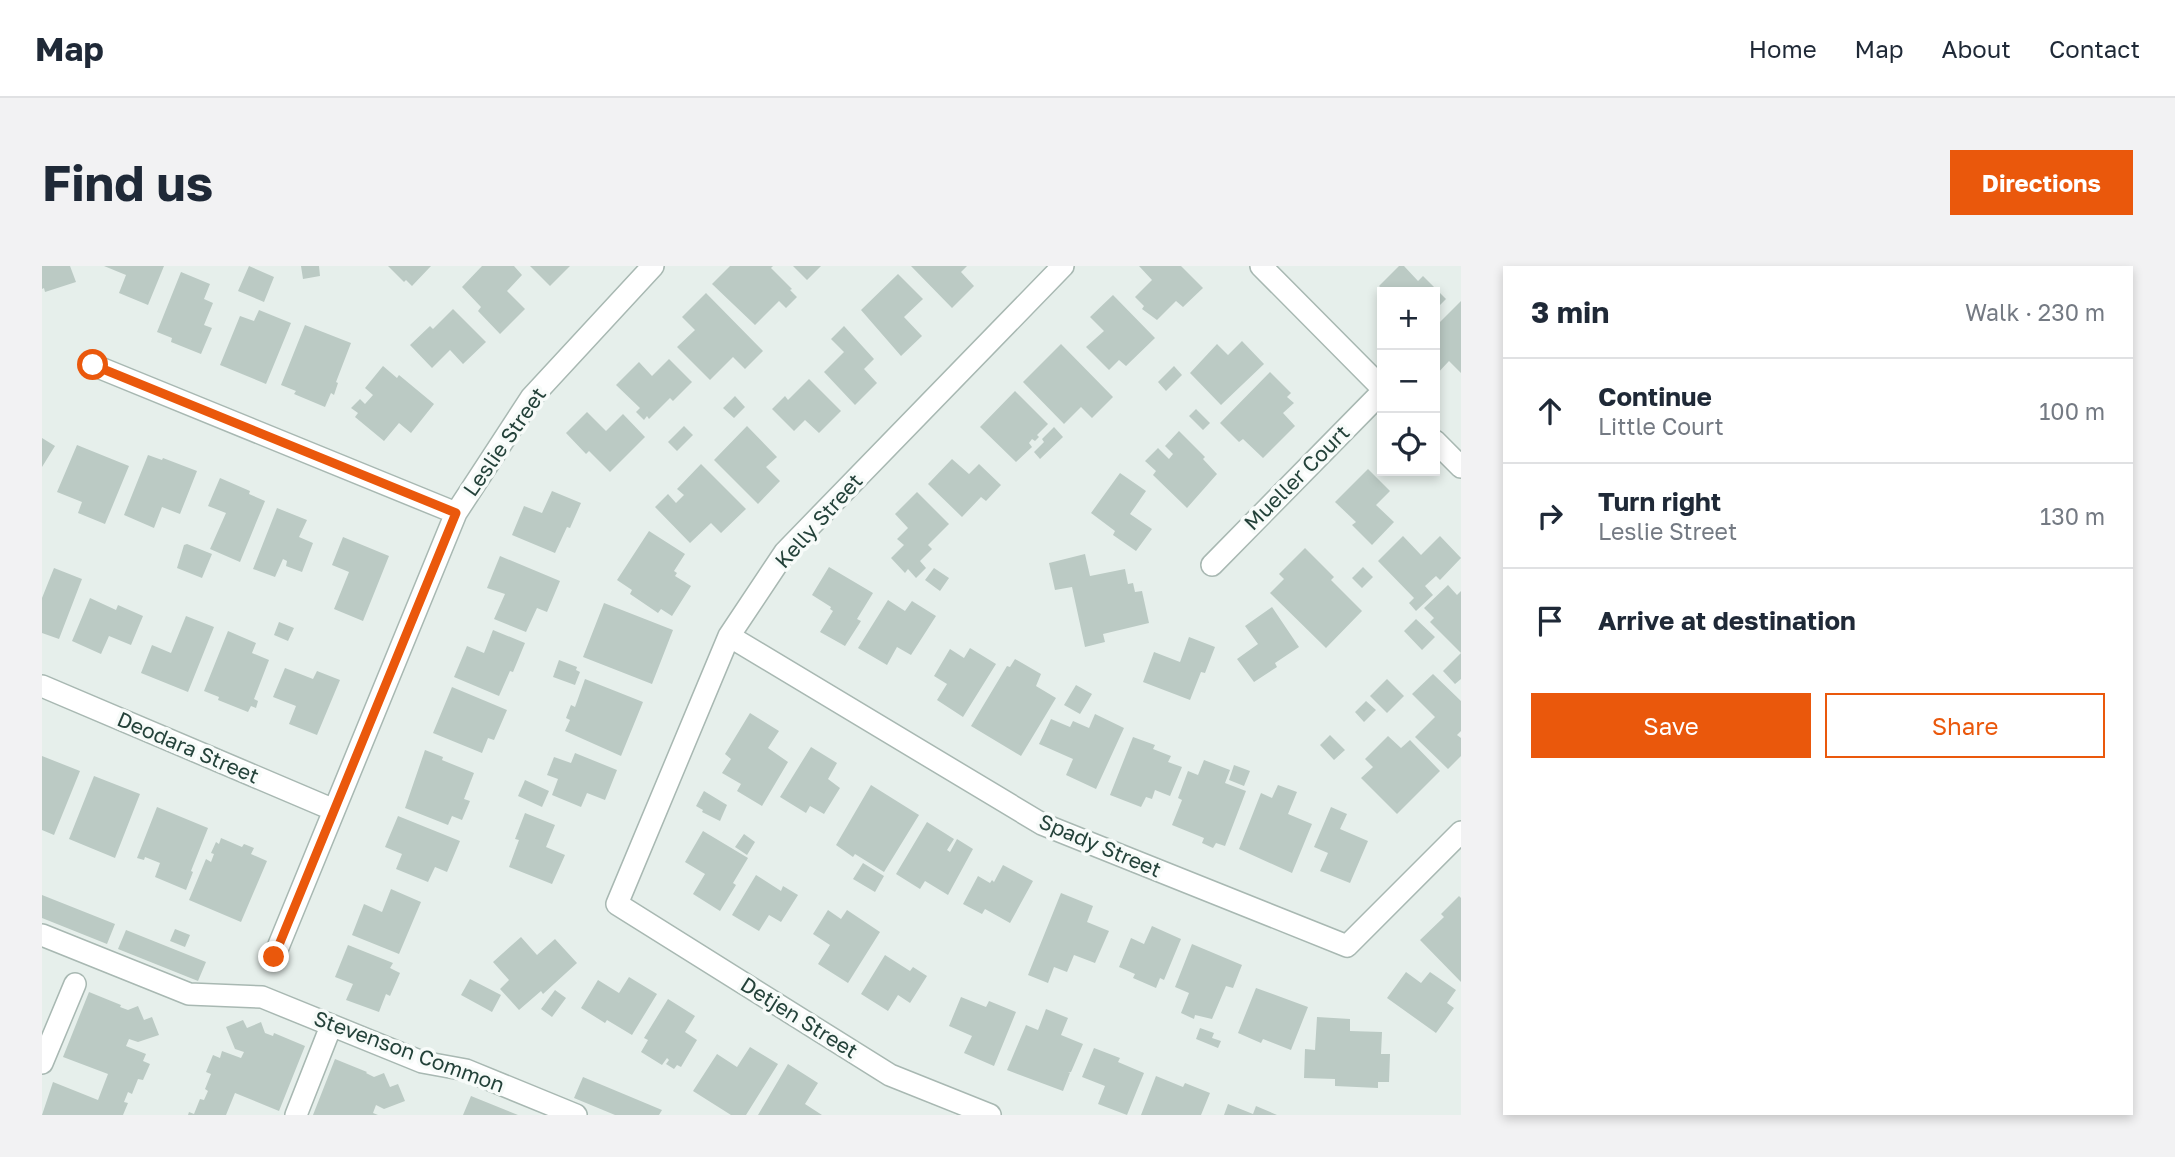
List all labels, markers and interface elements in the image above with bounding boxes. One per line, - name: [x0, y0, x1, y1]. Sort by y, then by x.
- text: Map: [35, 29, 104, 68]
- text: Home: [1749, 34, 1817, 63]
- text: Map: [1855, 34, 1904, 63]
- text: About: [1942, 34, 2011, 63]
- text: Contact: [2049, 34, 2140, 63]
- button: Directions: [1950, 150, 2133, 215]
- text: Find us: [42, 153, 213, 212]
- map controls: [1377, 287, 1440, 476]
- button: +: [1377, 287, 1440, 350]
- text: 3 min: [1531, 294, 1609, 330]
- text: Walk · 230 m: [1965, 298, 2105, 326]
- route start: [77, 349, 108, 380]
- button: −: [1377, 350, 1440, 413]
- text: Continue: [1598, 381, 1712, 412]
- street label: Leslie Street: [457, 382, 551, 501]
- icon: ahead: [1531, 392, 1569, 430]
- text: 100 m: [2039, 397, 2105, 425]
- text: Little Court: [1598, 412, 1724, 440]
- button: locate: [1377, 413, 1440, 476]
- street label: Mueller Court: [1238, 419, 1354, 535]
- street label: Kelly Street: [769, 468, 868, 573]
- text: Turn right: [1598, 486, 1721, 517]
- icon: right: [1531, 497, 1569, 535]
- text: 130 m: [2040, 502, 2105, 530]
- text: Leslie Street: [1598, 517, 1737, 545]
- icon: arrive: [1531, 602, 1569, 640]
- text: Arrive at destination: [1598, 605, 1856, 636]
- button: Save: [1531, 693, 1811, 758]
- button: Share: [1825, 693, 2105, 758]
- street label: Deodara Street: [114, 706, 263, 789]
- street label: Spady Street: [1035, 808, 1165, 883]
- route end: [258, 941, 289, 972]
- street label: Detjen Street: [736, 971, 863, 1064]
- street label: Stevenson Common: [310, 1004, 508, 1098]

